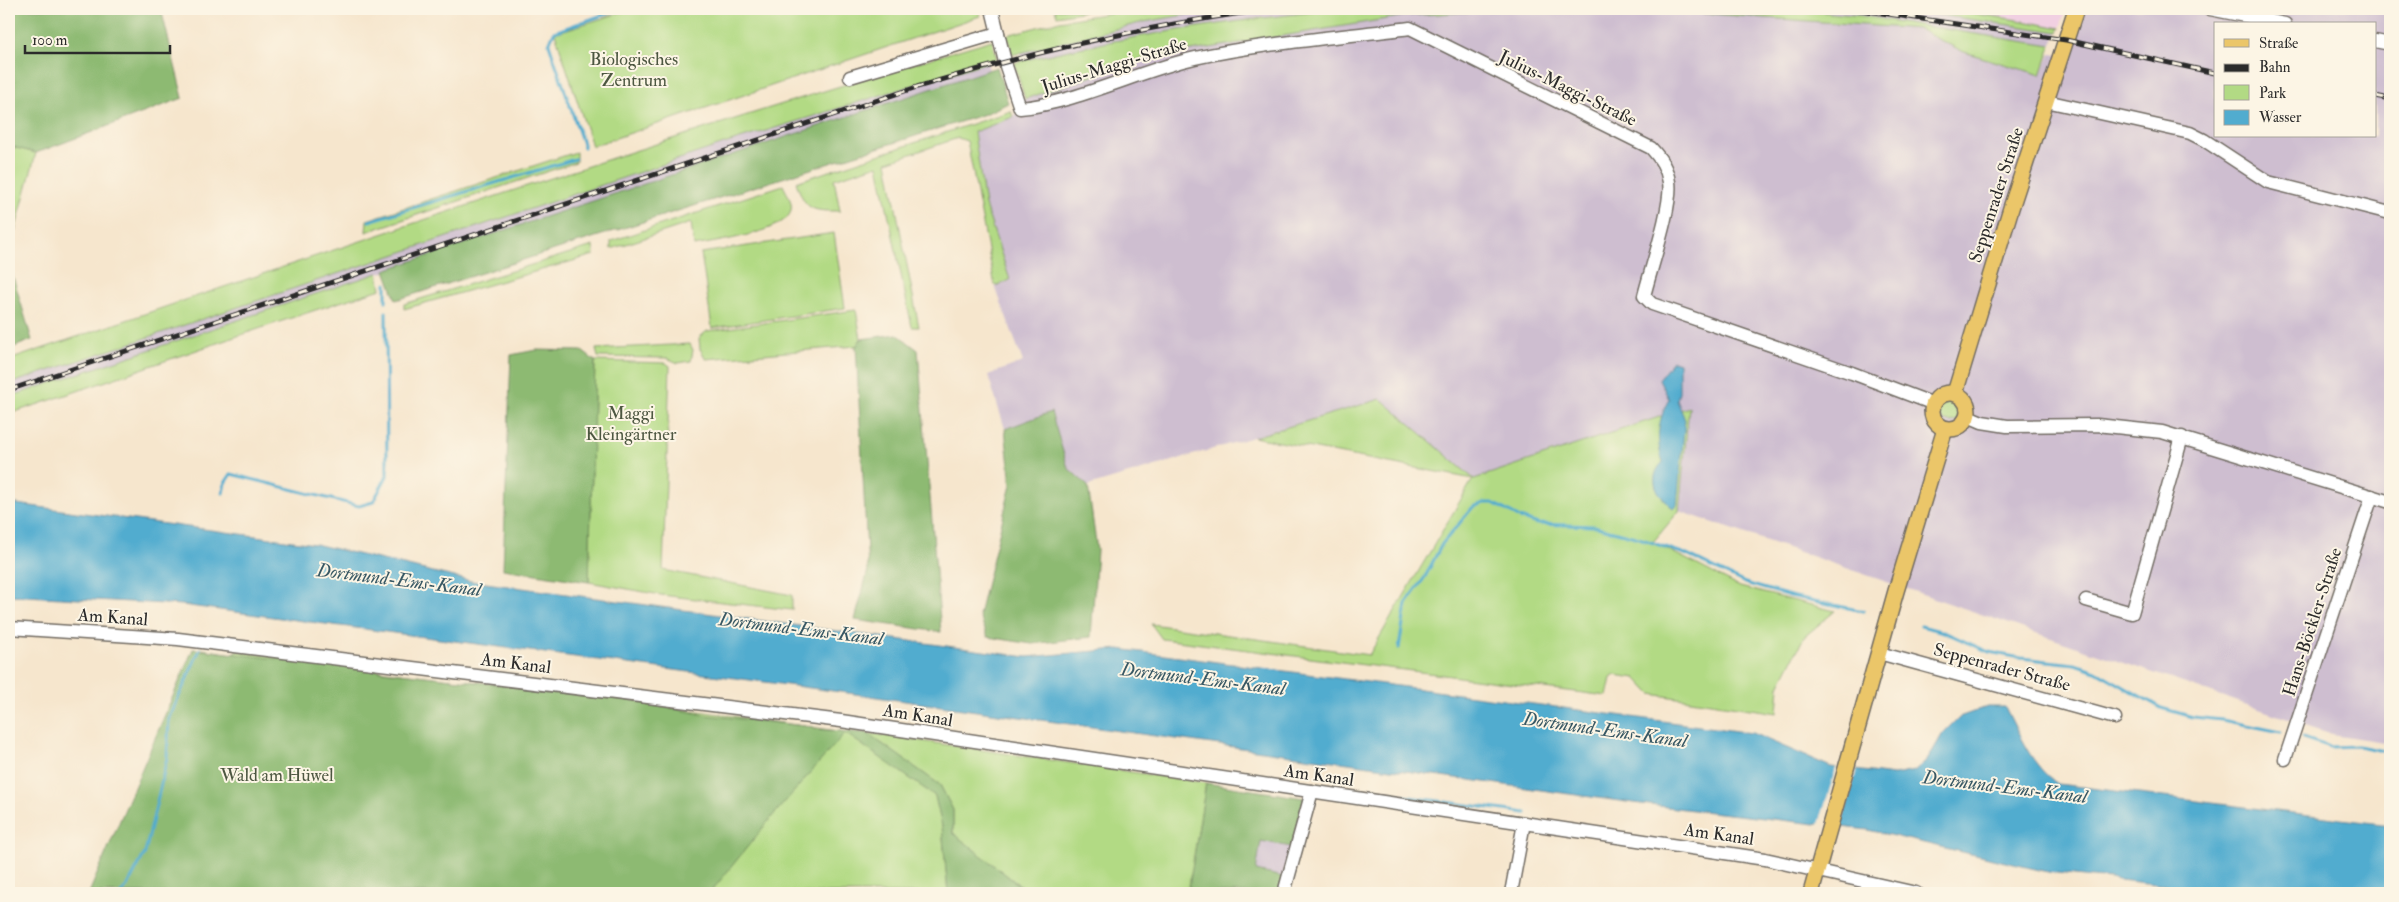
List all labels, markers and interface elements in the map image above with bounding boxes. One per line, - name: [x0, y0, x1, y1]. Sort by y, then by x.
- scale bar: [25, 22, 170, 54]
- legend: [2214, 22, 2376, 138]
- text: 100 m: [32, 31, 68, 50]
- street label: Julius-Maggi-Straße: [1038, 32, 1190, 99]
- text: Straße: [2259, 34, 2298, 53]
- street label: Julius-Maggi-Straße: [1494, 45, 1641, 132]
- park label: Biologisches Zentrum: [590, 48, 678, 92]
- text: Bahn: [2259, 58, 2291, 77]
- text: Park: [2259, 84, 2286, 103]
- text: Wasser: [2258, 108, 2302, 127]
- street label: Seppenrader Straße: [1964, 124, 2029, 266]
- park label: Maggi Kleingärtner: [585, 402, 677, 446]
- street label: Hans-Böckler-Straße: [2278, 544, 2348, 699]
- water label: Dortmund-Ems-Kanal: [314, 558, 484, 602]
- street label: Am Kanal: [76, 603, 149, 631]
- water label: Dortmund-Ems-Kanal: [716, 607, 886, 651]
- street label: Seppenrader Straße: [1931, 638, 2073, 697]
- street label: Am Kanal: [479, 648, 553, 679]
- water label: Dortmund-Ems-Kanal: [1118, 657, 1288, 701]
- street label: Am Kanal: [880, 698, 955, 732]
- water label: Dortmund-Ems-Kanal: [1520, 706, 1690, 754]
- street label: Am Kanal: [1281, 759, 1356, 792]
- park label: Wald am Hüwel: [219, 764, 334, 787]
- water label: Dortmund-Ems-Kanal: [1920, 765, 2090, 809]
- street label: Am Kanal: [1681, 818, 1756, 851]

